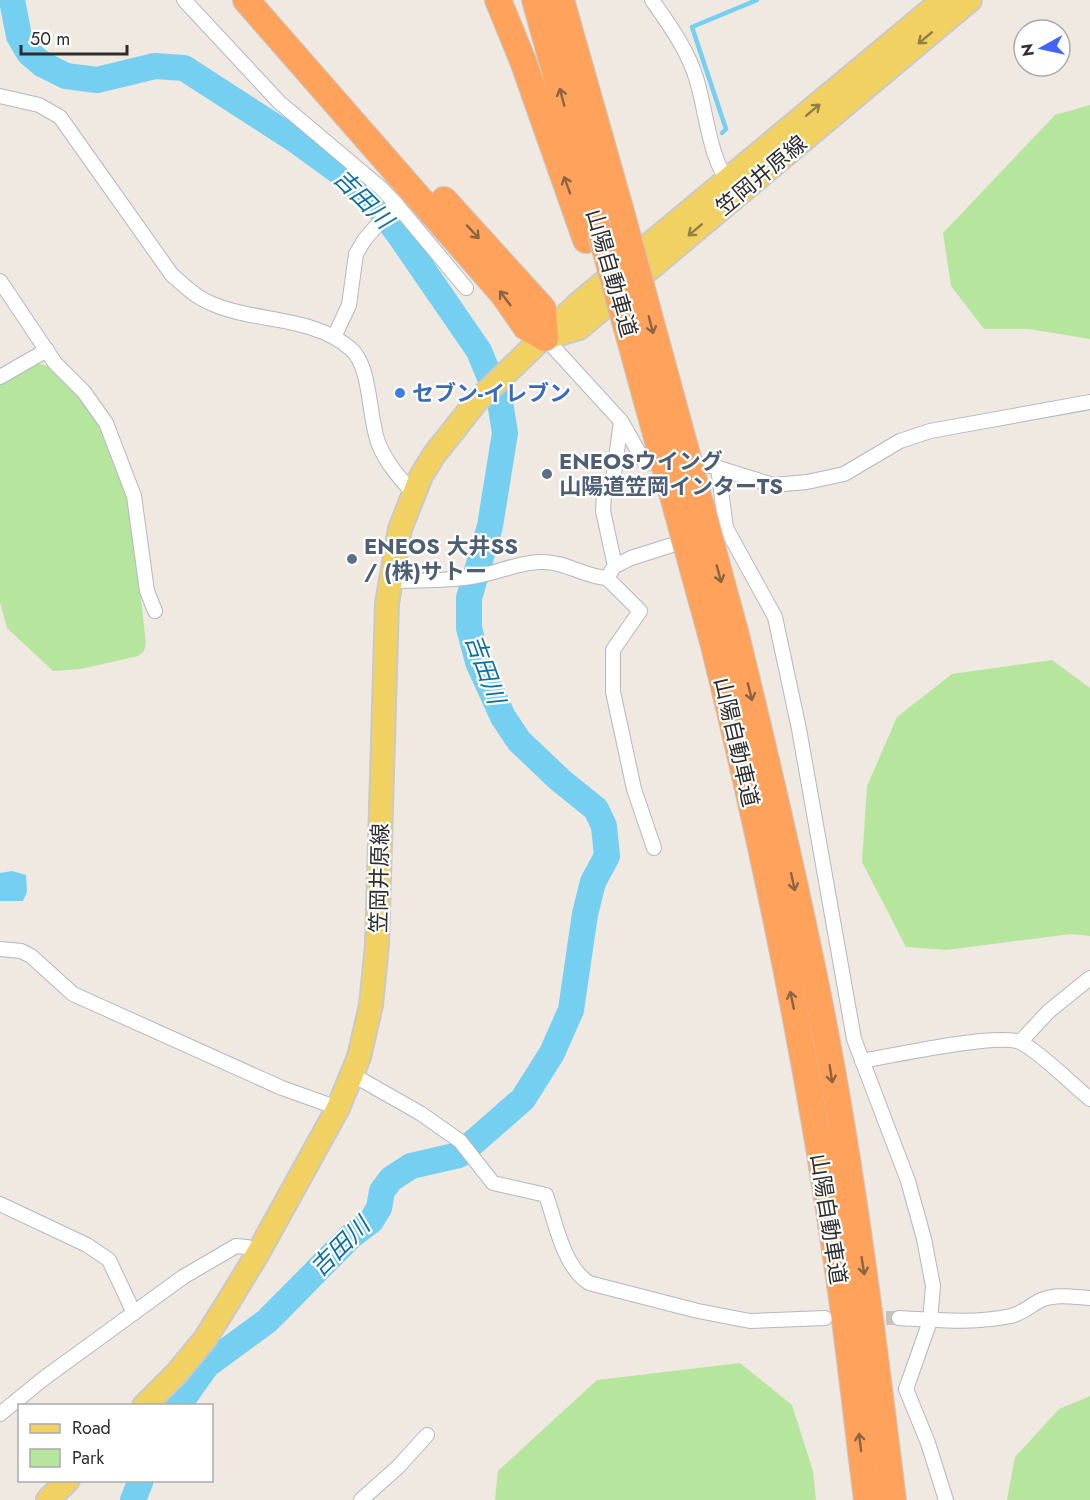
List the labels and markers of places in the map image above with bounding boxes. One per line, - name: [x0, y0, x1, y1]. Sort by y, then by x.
- place label: セブン-イレブン: [412, 377, 571, 409]
- marker: セブン-イレブン: [393, 386, 407, 400]
- place label: ENEOSウイング 山陽道笠岡インターTS: [559, 445, 783, 502]
- marker: ENEOSウイング 山陽道笠岡インターTS: [540, 467, 554, 481]
- place label: ENEOS 大井SS / (株)サトー: [364, 530, 518, 587]
- marker: ENEOS 大井SS / (株)サトー: [345, 552, 359, 566]

